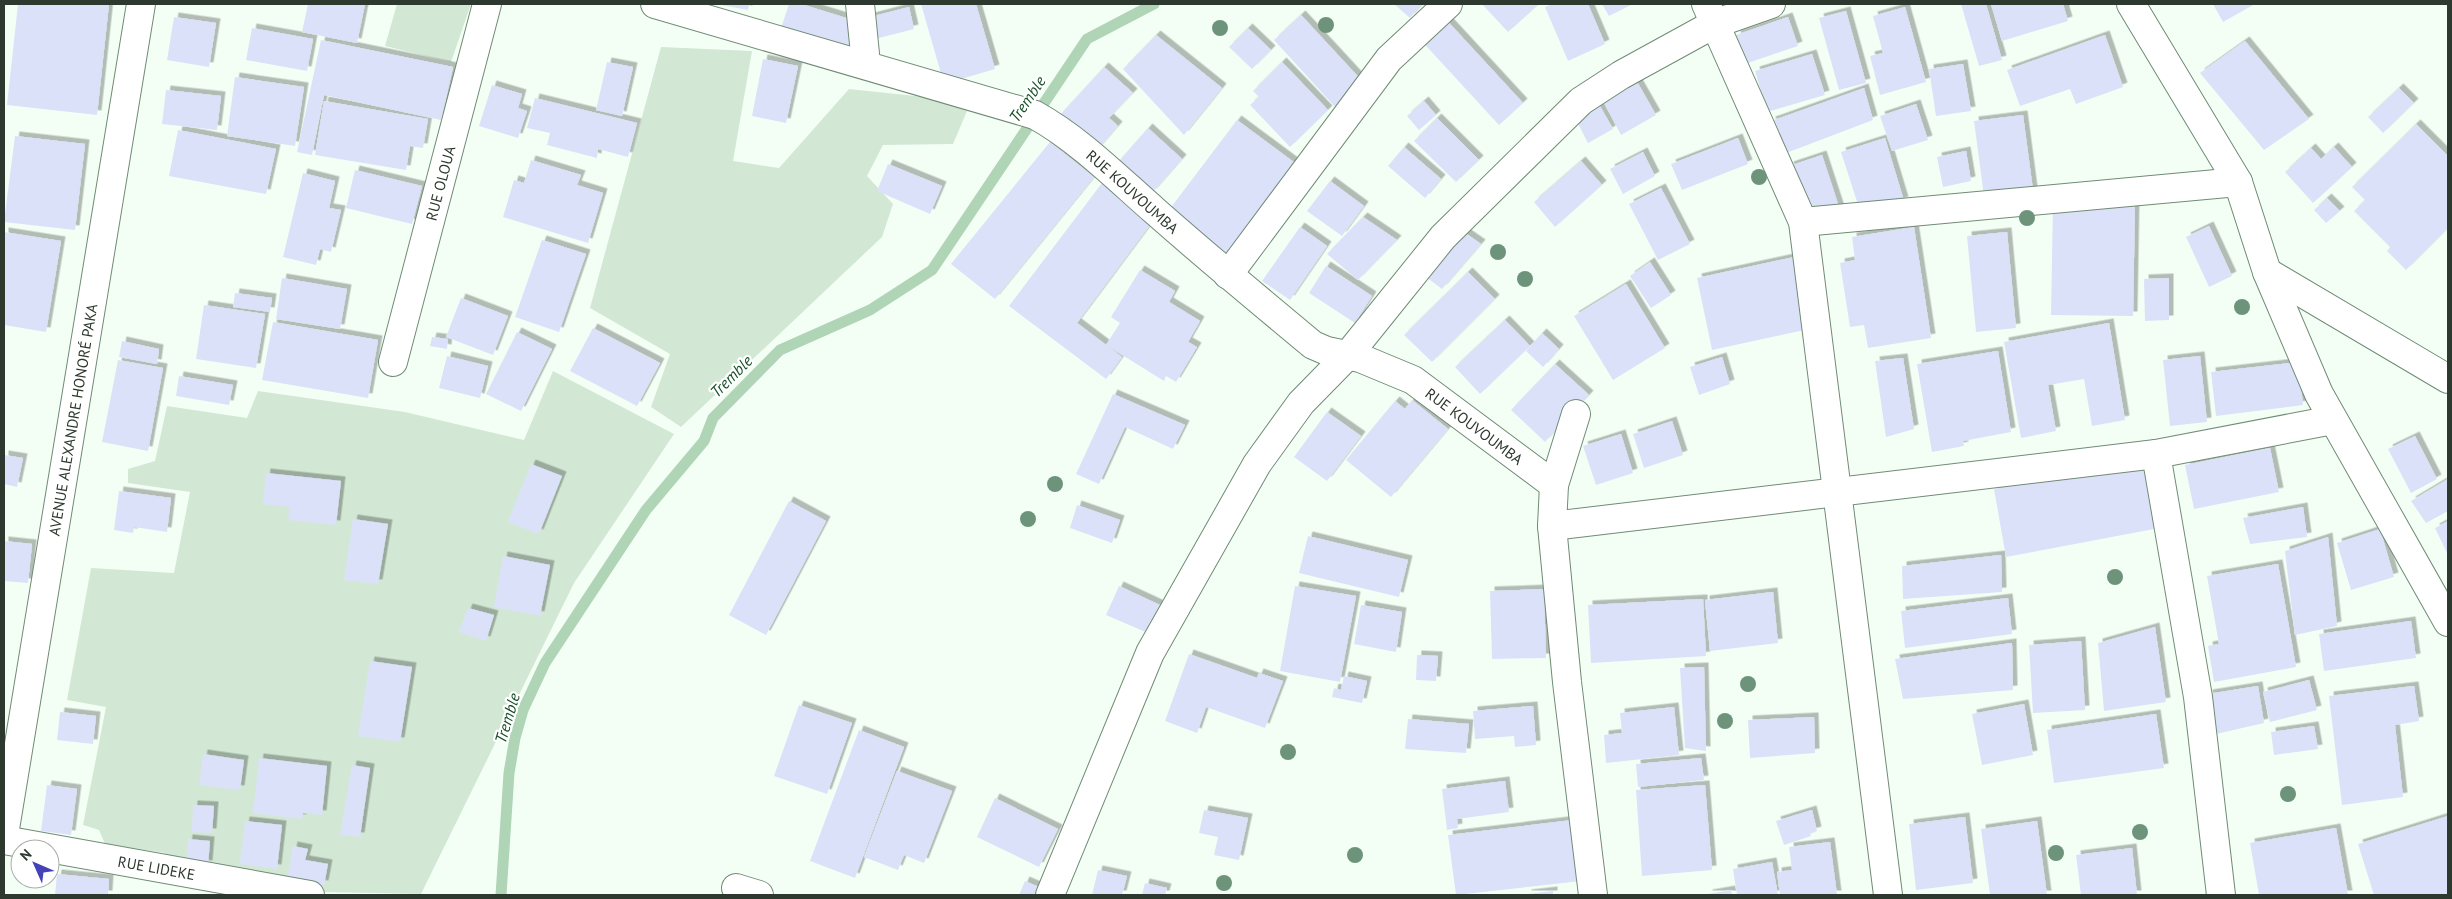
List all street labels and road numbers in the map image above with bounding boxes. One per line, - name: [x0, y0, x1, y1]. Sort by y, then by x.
- street label: RUE OLOUA: [421, 143, 459, 223]
- street label: RUE KOUVOUMBA: [1083, 145, 1183, 237]
- street label: AVENUE ALEXANDRE HONORÉ PAKA: [44, 302, 101, 537]
- street label: RUE KOUVOUMBA: [1422, 383, 1527, 468]
- street label: RUE LIDEKE: [116, 851, 197, 884]

